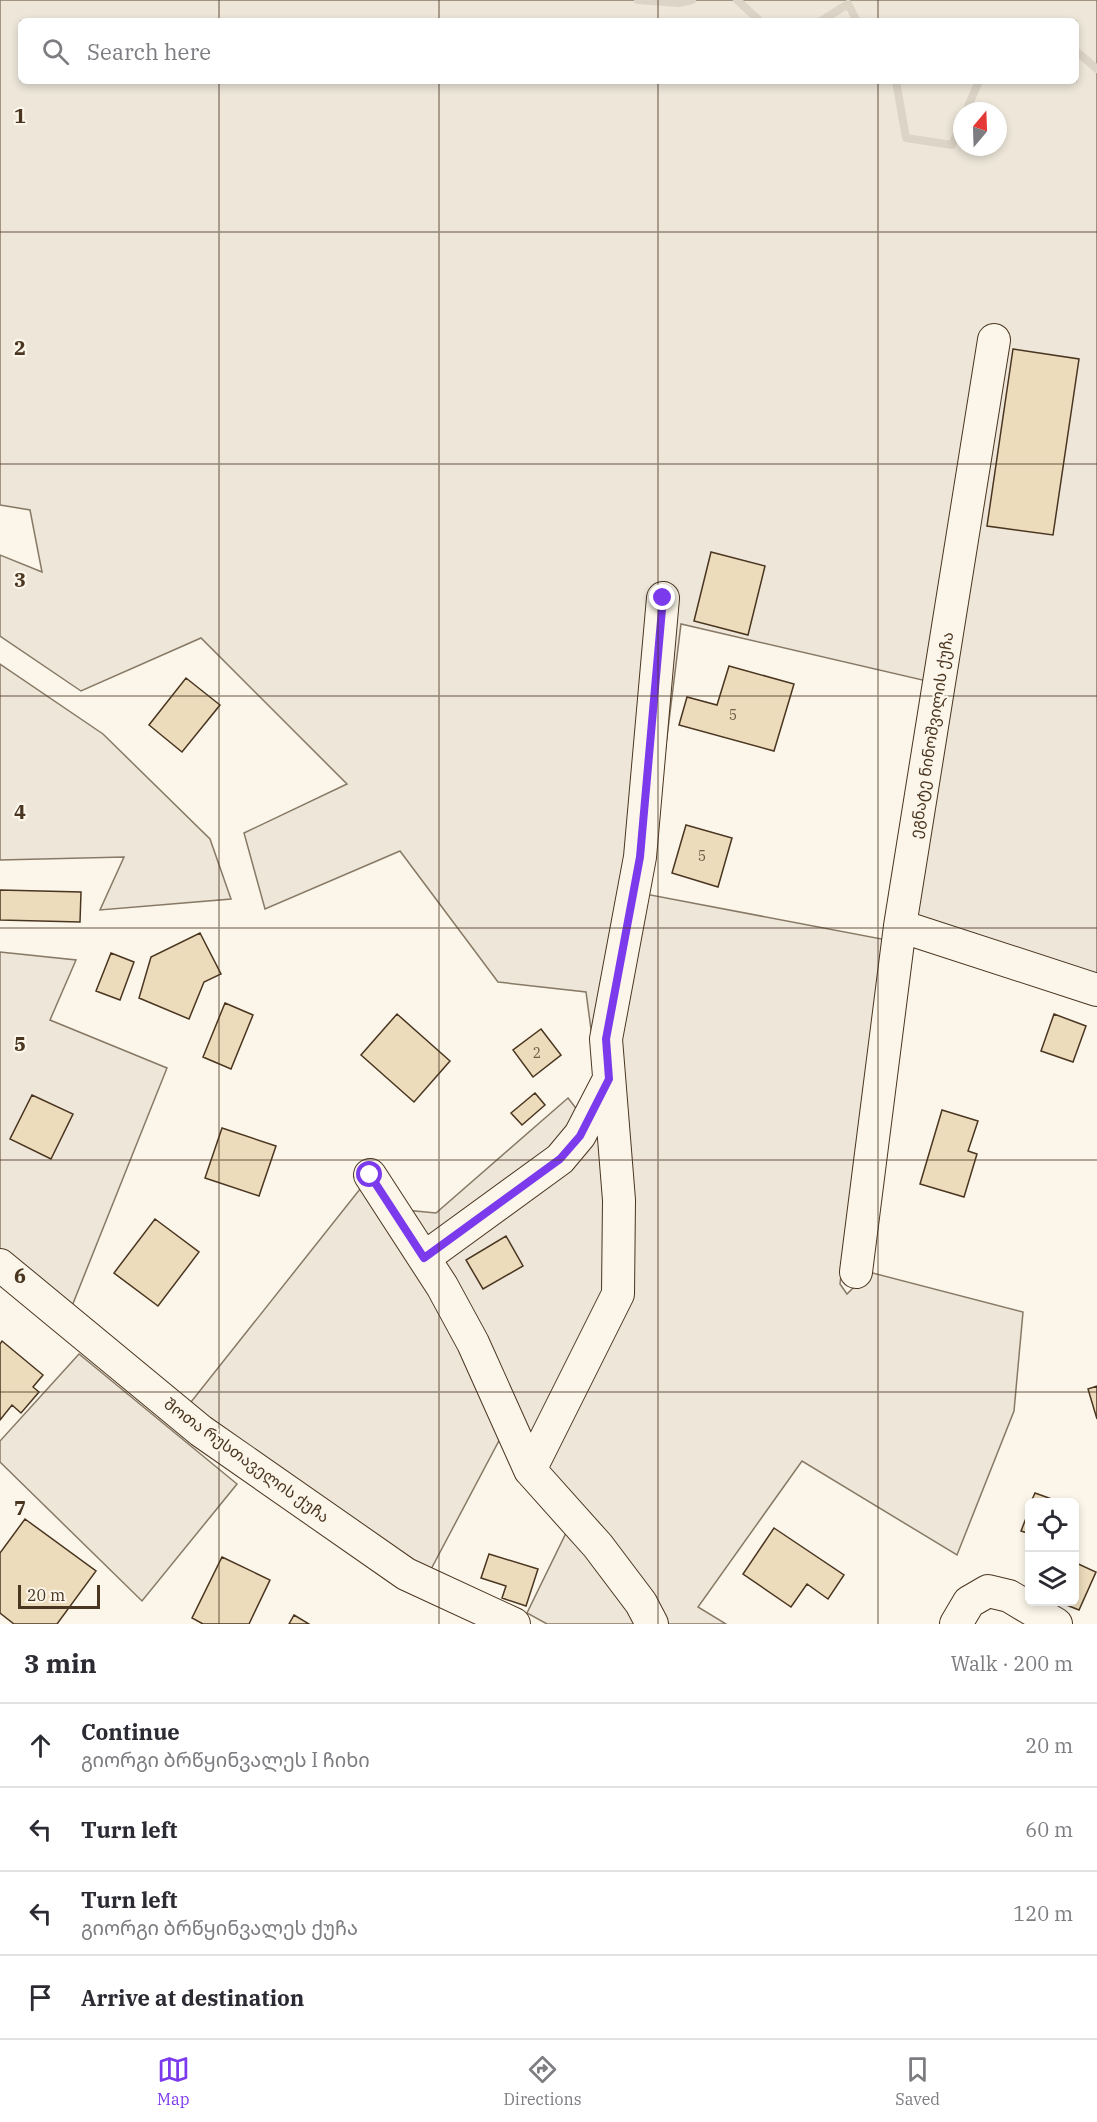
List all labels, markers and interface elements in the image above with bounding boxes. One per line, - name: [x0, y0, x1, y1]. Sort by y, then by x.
- search box: [18, 18, 1079, 84]
- icon: search: [39, 35, 72, 68]
- text: Search here: [87, 37, 211, 66]
- text: 1: [14, 102, 26, 129]
- north arrow: [953, 102, 1007, 156]
- text: 2: [14, 334, 26, 361]
- text: 3: [14, 566, 26, 593]
- route end: [649, 584, 675, 610]
- street label: ეგნატე ნინოშვილის ქუჩა: [905, 630, 958, 840]
- house number: 5: [729, 706, 737, 724]
- text: 4: [14, 798, 26, 825]
- house number: 5: [698, 847, 706, 865]
- text: 5: [14, 1030, 26, 1057]
- house number: 2: [533, 1044, 541, 1062]
- route start: [356, 1161, 382, 1187]
- text: 6: [14, 1262, 26, 1289]
- street label: შოთა რუსთაველის ქუჩა: [160, 1393, 334, 1528]
- text: 7: [14, 1494, 26, 1521]
- map controls: [1025, 1498, 1079, 1606]
- button: locate: [1025, 1498, 1079, 1552]
- button: layers: [1025, 1552, 1079, 1606]
- scale bar: [18, 1582, 100, 1610]
- text: 20 m: [27, 1585, 65, 1605]
- text: 3 min: [24, 1646, 97, 1680]
- text: Walk · 200 m: [951, 1650, 1073, 1677]
- text: Continue: [81, 1717, 180, 1746]
- icon: ahead: [24, 1729, 57, 1762]
- text: 20 m: [1025, 1732, 1073, 1759]
- text: გიორგი ბრწყინვალეს I ჩიხი: [81, 1746, 370, 1773]
- icon: left: [24, 1813, 57, 1846]
- text: Turn left: [81, 1815, 177, 1844]
- text: 60 m: [1025, 1816, 1073, 1843]
- text: Turn left: [81, 1885, 177, 1914]
- icon: left: [24, 1897, 57, 1930]
- text: 120 m: [1013, 1900, 1073, 1927]
- text: გიორგი ბრწყინვალეს ქუჩა: [81, 1914, 358, 1941]
- icon: arrive: [24, 1981, 57, 2014]
- text: Arrive at destination: [81, 1983, 304, 2012]
- tab: Map: [157, 2053, 190, 2109]
- tab: Directions: [504, 2053, 582, 2109]
- tab: Saved: [895, 2053, 940, 2109]

